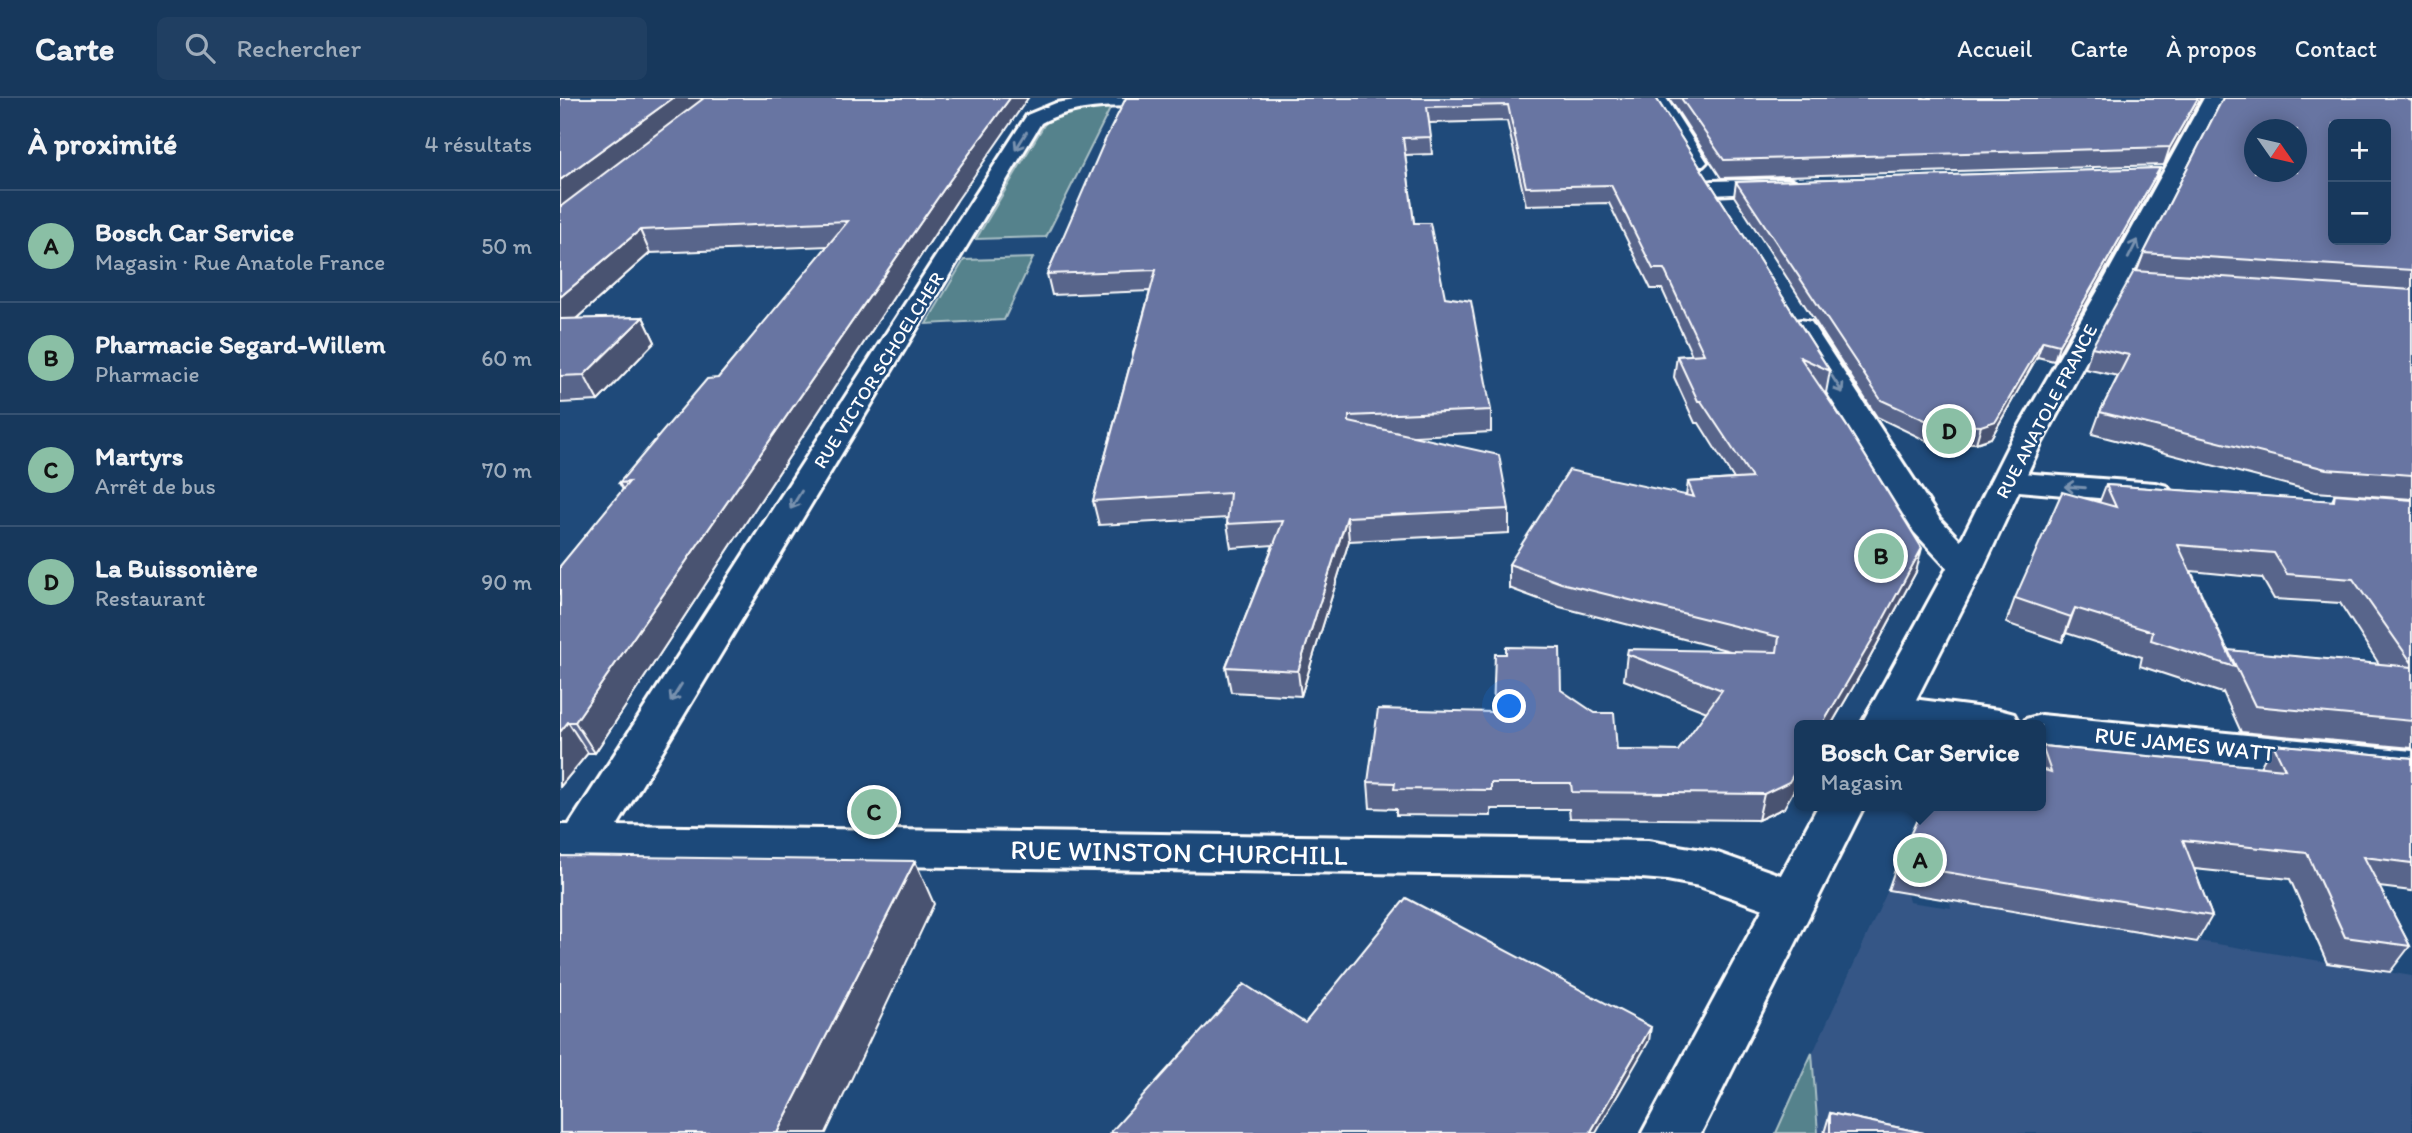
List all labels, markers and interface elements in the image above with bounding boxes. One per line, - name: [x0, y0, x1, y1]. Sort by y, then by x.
- search box: [157, 17, 647, 80]
- text: Carte: [35, 29, 115, 68]
- icon: search: [181, 29, 219, 67]
- text: Rechercher: [237, 32, 361, 64]
- text: Accueil: [1957, 34, 2032, 63]
- text: Carte: [2070, 34, 2128, 63]
- text: À propos: [2166, 34, 2257, 63]
- text: Contact: [2295, 34, 2377, 63]
- north arrow: [2244, 119, 2307, 182]
- map controls: [2328, 119, 2391, 245]
- button: +: [2328, 119, 2391, 182]
- text: À proximité: [28, 125, 177, 162]
- text: 4 résultats: [425, 130, 532, 158]
- one-way arrow: [1013, 131, 1028, 150]
- button: −: [2328, 182, 2391, 245]
- text: Bosch Car Service: [95, 216, 294, 248]
- text: A: [44, 232, 58, 260]
- text: 50 m: [481, 232, 532, 260]
- one-way arrow: [2127, 239, 2140, 260]
- text: Magasin · Rue Anatole France: [95, 248, 385, 276]
- street label: RUE VICTOR SCHOELCHER: [808, 268, 949, 473]
- street label: RUE ANATOLE FRANCE: [1991, 320, 2102, 502]
- text: Pharmacie Segard-Willem: [95, 328, 386, 360]
- text: B: [44, 344, 58, 372]
- text: 60 m: [481, 344, 532, 372]
- text: Pharmacie: [95, 360, 199, 388]
- one-way arrow: [1830, 373, 1844, 393]
- pin: D: [1926, 405, 1972, 457]
- text: Martyrs: [95, 440, 183, 472]
- text: C: [44, 456, 58, 484]
- text: 70 m: [482, 456, 532, 484]
- text: Arrêt de bus: [95, 472, 216, 500]
- one-way arrow: [2064, 480, 2087, 493]
- one-way arrow: [789, 490, 803, 510]
- pin: B: [1858, 530, 1904, 582]
- text: La Buissonière: [95, 552, 258, 584]
- text: D: [43, 568, 59, 596]
- text: 90 m: [481, 568, 532, 596]
- text: Restaurant: [95, 584, 205, 612]
- one-way arrow: [668, 683, 682, 703]
- your location: [1492, 689, 1526, 723]
- popup: [1794, 720, 2046, 811]
- street label: RUE JAMES WATT: [2093, 721, 2277, 767]
- text: Bosch Car Service: [1820, 736, 2020, 768]
- text: Magasin: [1820, 768, 1903, 796]
- pin: C: [851, 786, 897, 838]
- street label: RUE WINSTON CHURCHILL: [1010, 832, 1348, 872]
- pin: A: [1897, 834, 1943, 886]

